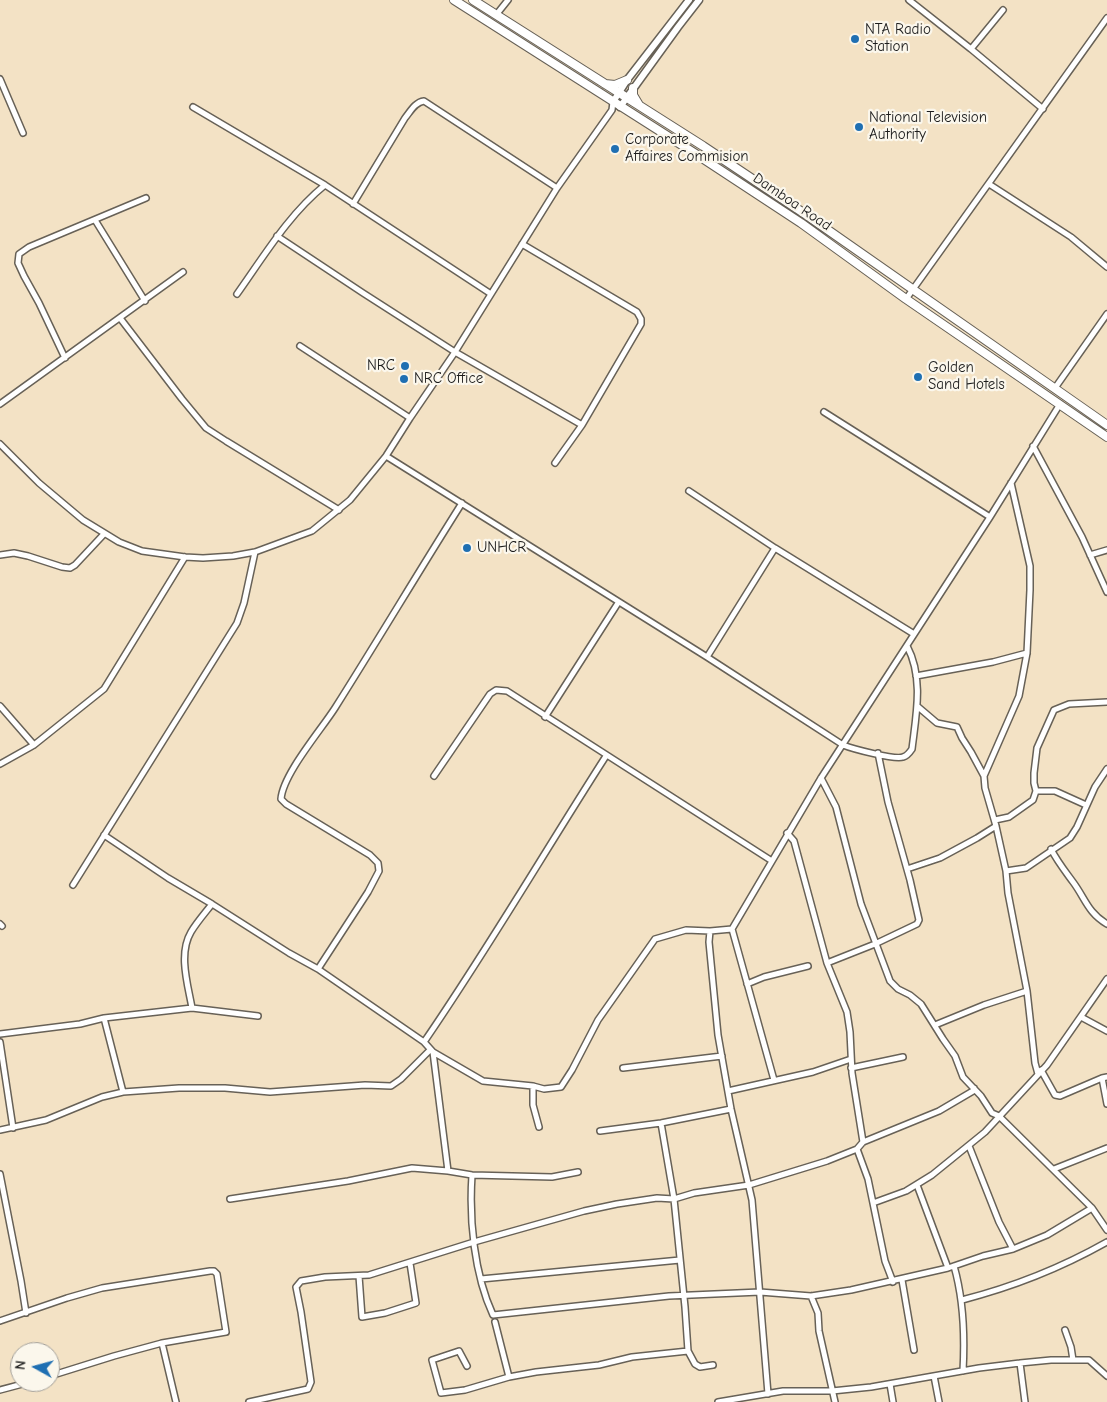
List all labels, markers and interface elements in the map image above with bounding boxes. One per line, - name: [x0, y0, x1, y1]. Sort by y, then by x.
- place label: NTA Radio Station: [865, 21, 931, 56]
- marker: NTA Radio Station: [849, 33, 861, 45]
- place label: National Television Authority: [869, 109, 987, 144]
- marker: National Television Authority: [853, 121, 865, 133]
- place label: Corporate Affaires Commision: [625, 131, 749, 166]
- marker: Corporate Affaires Commision: [609, 143, 621, 155]
- street label: Damboa Road: [749, 169, 835, 235]
- place label: NRC: [367, 357, 395, 375]
- place label: Golden Sand Hotels: [928, 359, 1005, 394]
- marker: NRC: [399, 360, 411, 372]
- place label: NRC Office: [414, 370, 483, 388]
- marker: Golden Sand Hotels: [912, 371, 924, 383]
- marker: NRC Office: [398, 373, 410, 385]
- place label: UNHCR: [477, 539, 526, 557]
- marker: UNHCR: [461, 542, 473, 554]
- north arrow: [10, 1342, 60, 1392]
- text: N: [12, 1360, 30, 1371]

